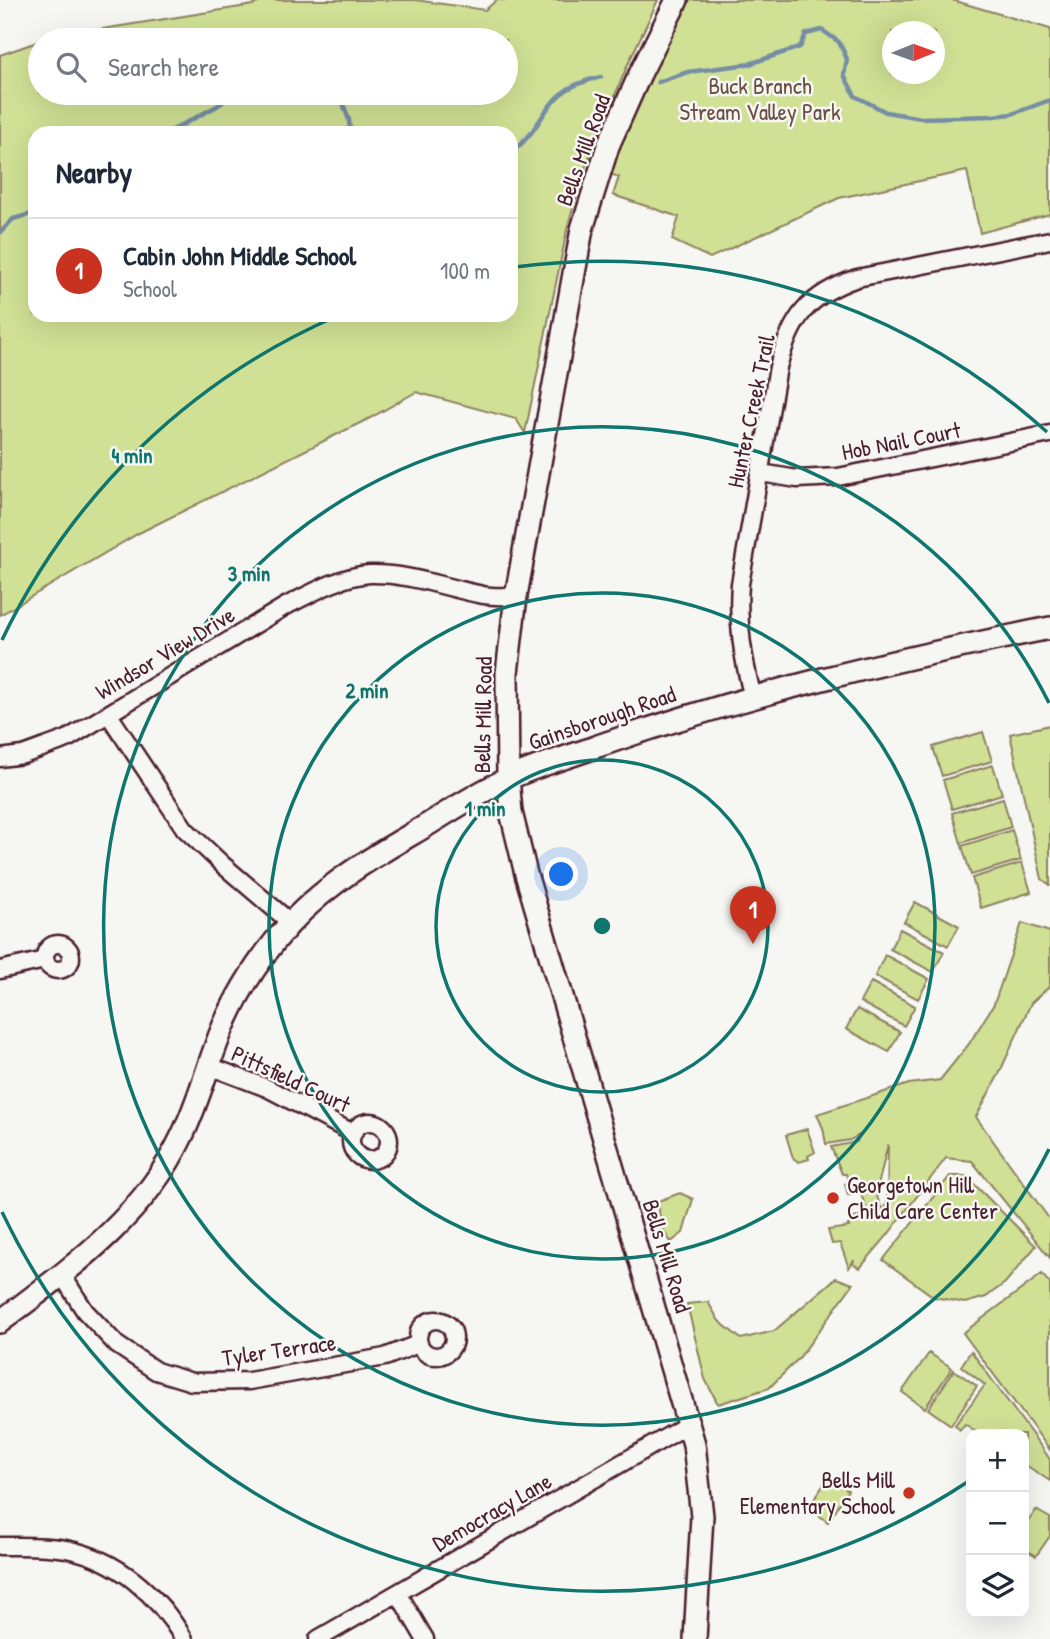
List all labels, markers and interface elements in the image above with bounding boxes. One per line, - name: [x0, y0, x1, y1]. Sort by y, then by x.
- north arrow: [882, 21, 945, 84]
- search box: [28, 28, 518, 105]
- icon: search: [52, 48, 90, 86]
- text: Search here: [108, 49, 219, 84]
- park label: Buck Branch Stream Valley Park: [680, 70, 841, 127]
- street label: Bells Mill Road: [548, 90, 617, 210]
- text: Nearby: [56, 152, 132, 192]
- text: Cabin John Middle School: [123, 238, 356, 273]
- text: 1: [75, 255, 83, 286]
- text: 100 m: [440, 255, 490, 286]
- text: School: [123, 273, 177, 304]
- street label: Hunter Creek Trail: [719, 330, 782, 490]
- street label: Hob Nail Court: [839, 414, 964, 467]
- text: 4 min: [111, 441, 153, 470]
- text: 3 min: [228, 559, 270, 588]
- street label: Windsor View Drive: [89, 599, 240, 706]
- street label: Bells Mill Road: [466, 656, 499, 774]
- text: 2 min: [345, 676, 389, 705]
- street label: Gainsborough Road: [524, 678, 679, 757]
- text: 1 min: [465, 794, 505, 823]
- your location: [544, 857, 578, 891]
- pin: 1: [730, 886, 776, 944]
- centre of rings: [590, 914, 614, 938]
- street label: Pittsfield Court: [227, 1038, 357, 1120]
- place label: Georgetown Hill Child Care Center: [847, 1169, 998, 1226]
- marker: Georgetown Hill Child Care Center: [825, 1190, 841, 1206]
- street label: Bells Mill Road: [636, 1196, 699, 1316]
- street label: Tyler Terrace: [220, 1326, 338, 1373]
- map controls: [966, 1429, 1029, 1618]
- button: +: [966, 1429, 1029, 1492]
- place label: Bells Mill Elementary School: [740, 1464, 896, 1521]
- street label: Democracy Lane: [426, 1465, 557, 1558]
- marker: Bells Mill Elementary School: [901, 1485, 917, 1501]
- button: −: [966, 1492, 1029, 1555]
- button: layers: [966, 1555, 1029, 1618]

